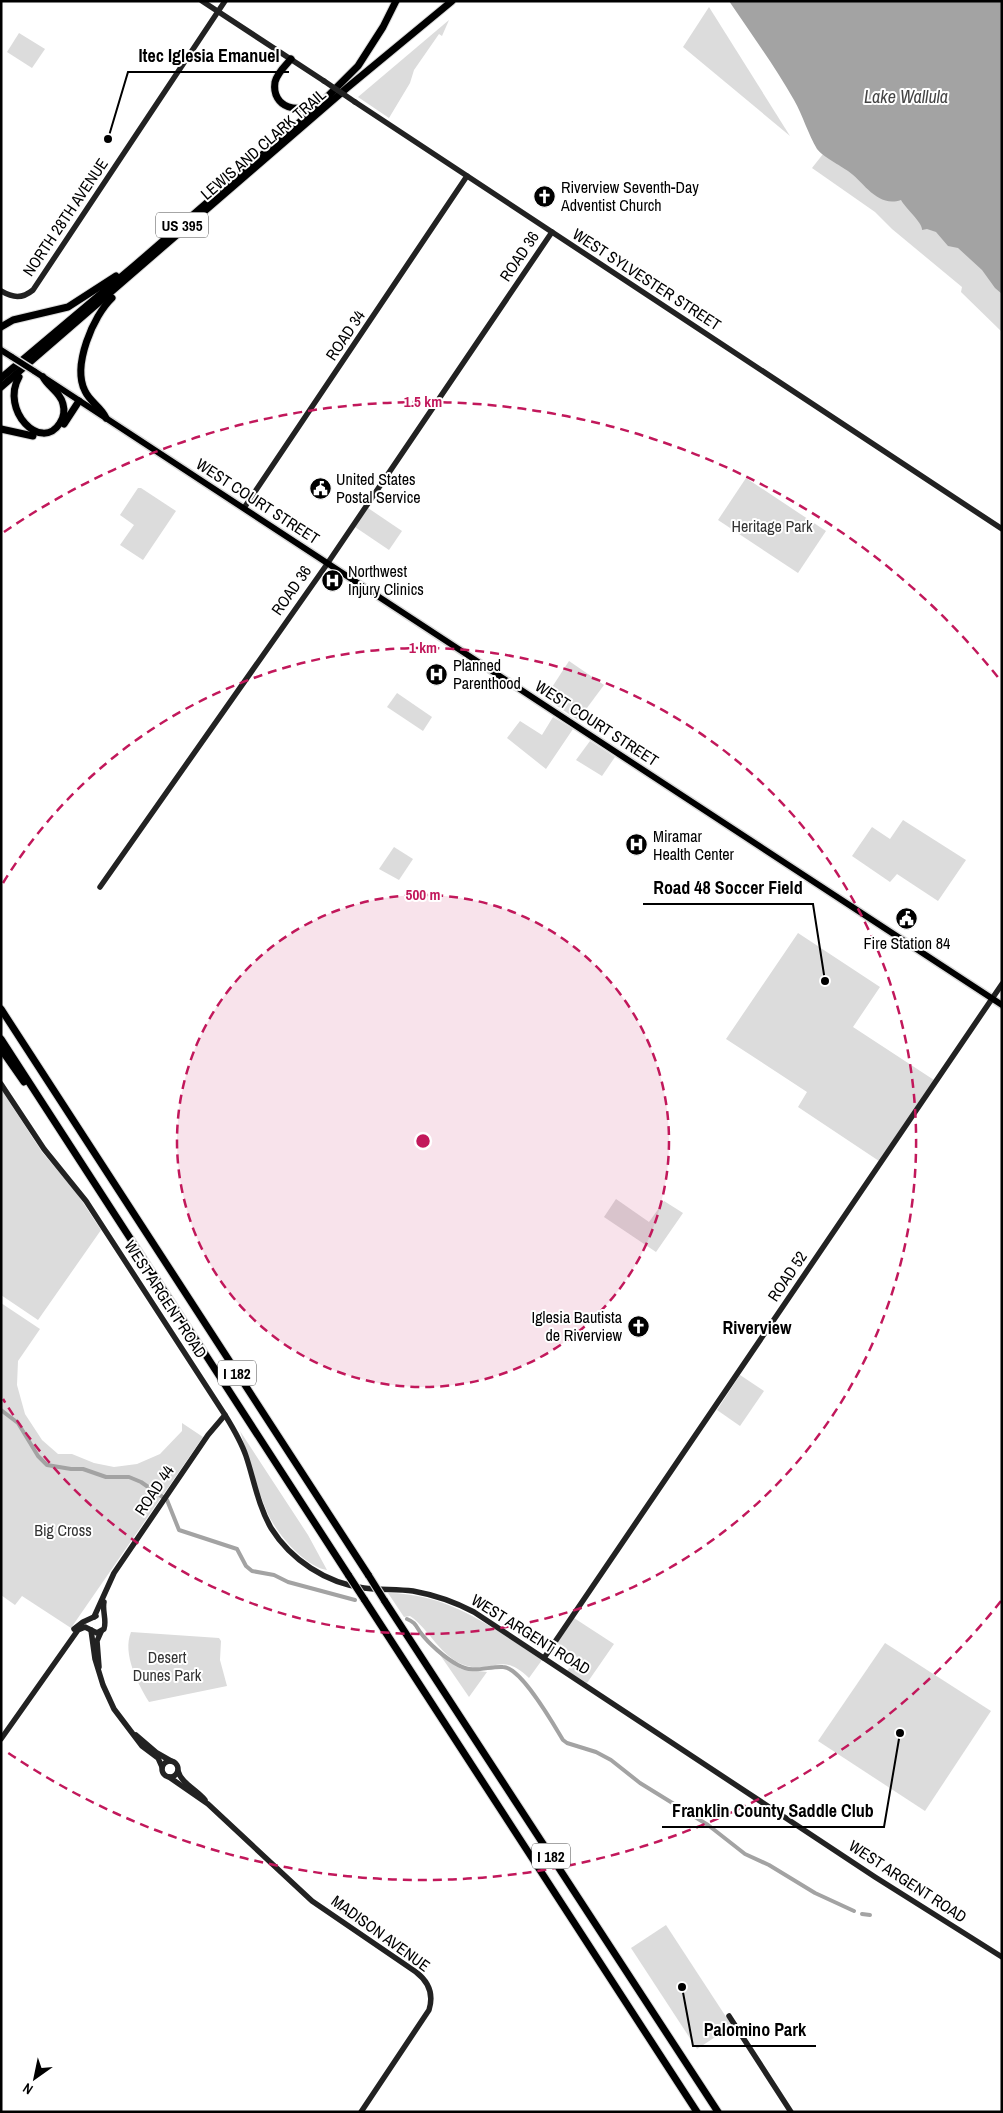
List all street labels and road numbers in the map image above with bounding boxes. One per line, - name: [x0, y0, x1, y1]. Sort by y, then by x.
- street label: LEWIS AND CLARK TRAIL: [196, 83, 331, 205]
- street label: NORTH 28TH AVENUE: [17, 154, 113, 280]
- road number: US 395: [156, 212, 208, 238]
- street label: WEST SYLVESTER STREET: [568, 223, 726, 335]
- street label: ROAD 36: [494, 227, 544, 285]
- street label: ROAD 34: [320, 306, 370, 364]
- street label: WEST COURT STREET: [192, 453, 324, 549]
- street label: ROAD 36: [266, 561, 316, 619]
- street label: WEST COURT STREET: [531, 675, 663, 771]
- street label: WEST ARGENT ROAD: [120, 1236, 212, 1362]
- street label: ROAD 52: [762, 1247, 812, 1305]
- road number: I 182: [218, 1360, 256, 1386]
- street label: ROAD 44: [129, 1461, 179, 1519]
- street label: WEST ARGENT ROAD: [467, 1588, 595, 1680]
- street label: WEST ARGENT ROAD: [845, 1835, 971, 1927]
- road number: I 182: [532, 1844, 570, 1868]
- street label: MADISON AVENUE: [327, 1890, 435, 1976]

